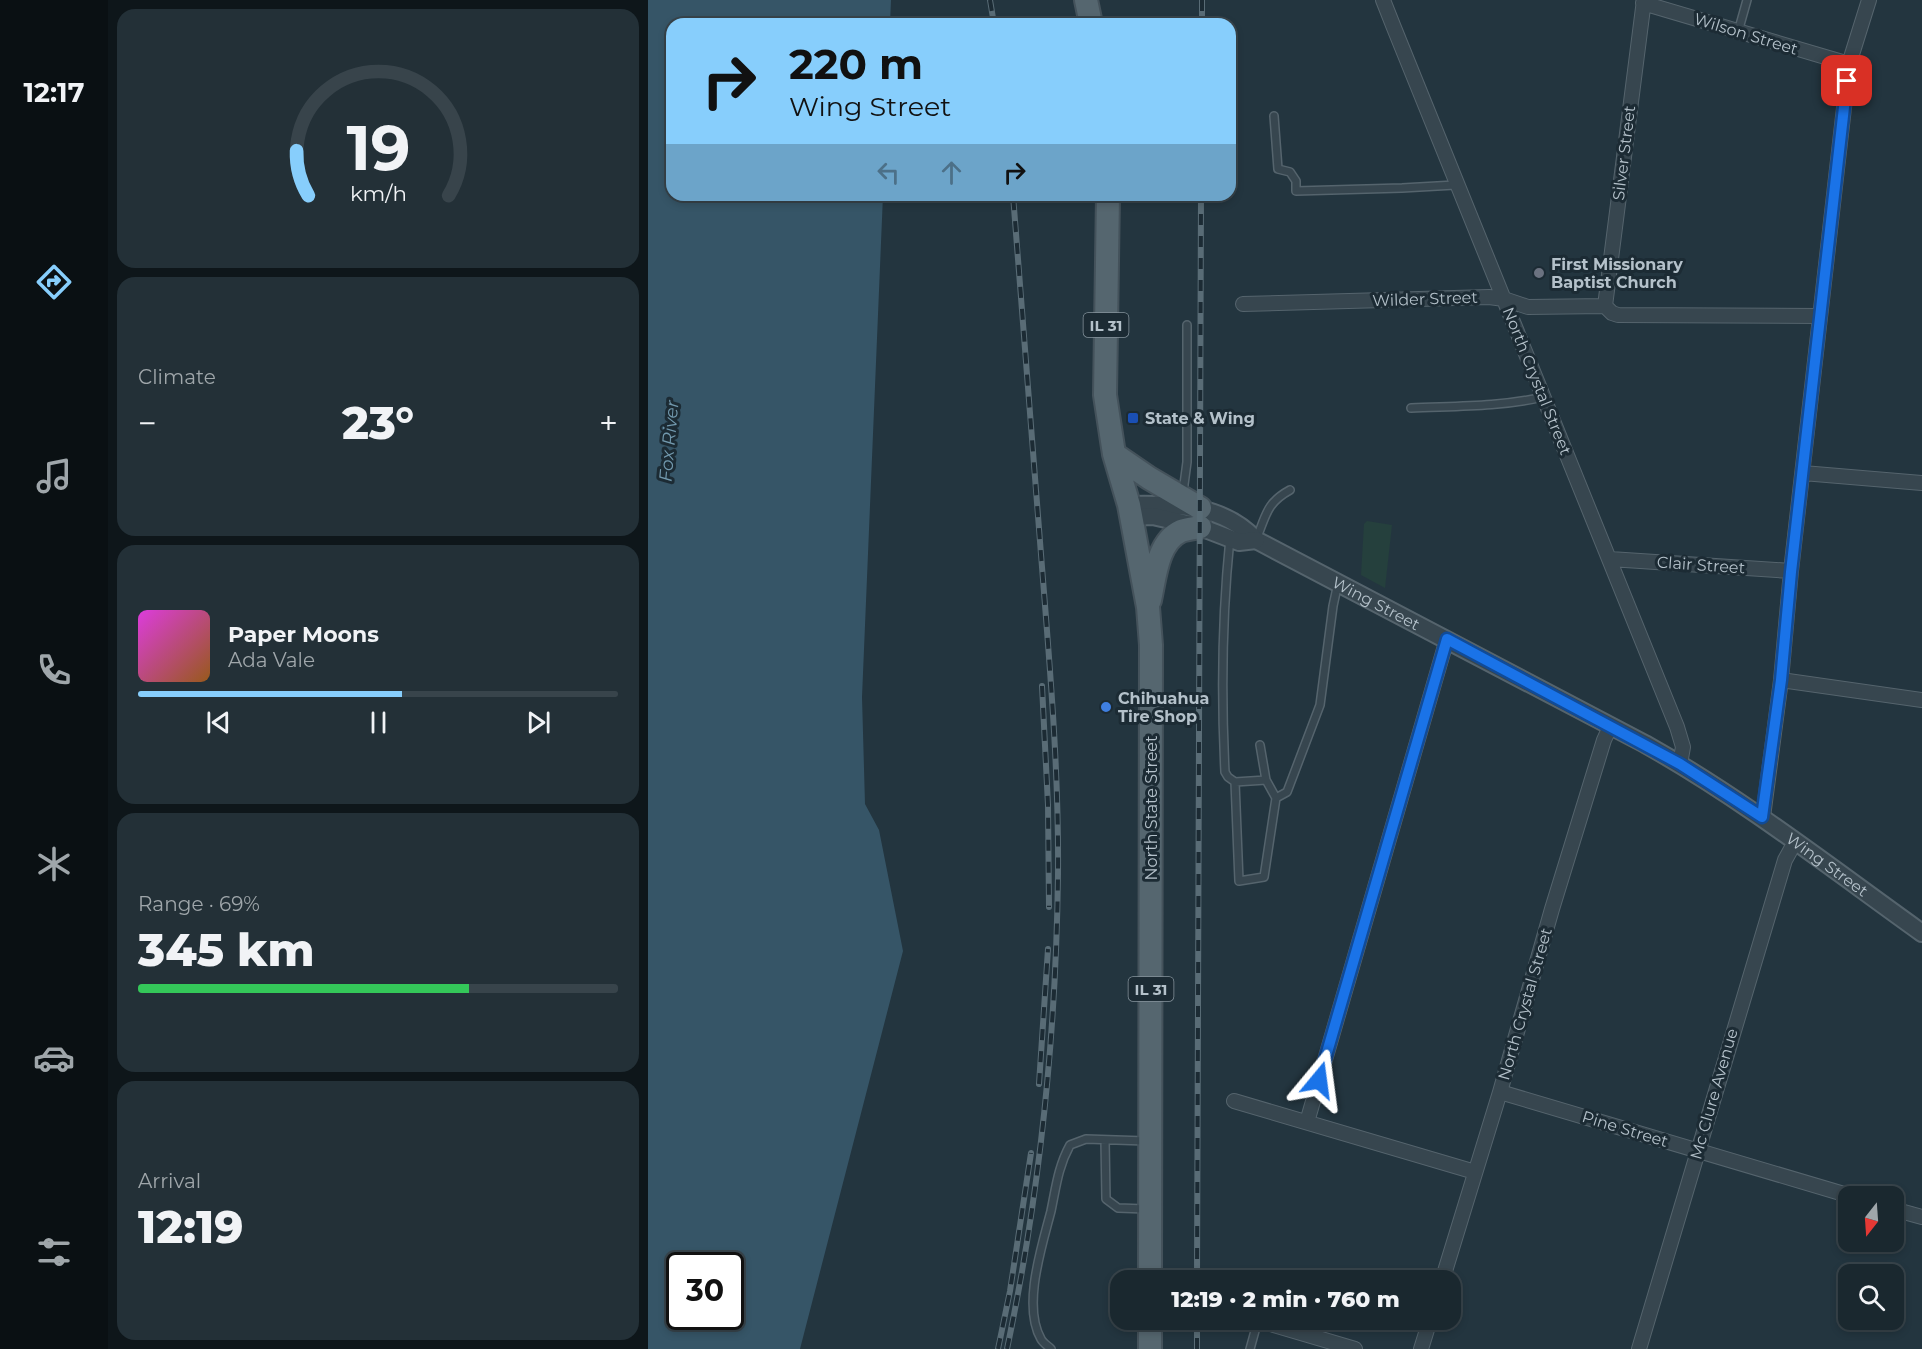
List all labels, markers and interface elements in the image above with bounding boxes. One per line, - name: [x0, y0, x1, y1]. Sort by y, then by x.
- street label: Wilson Street: [1692, 9, 1801, 59]
- text: 220 m: [789, 38, 923, 90]
- icon: right: [690, 42, 768, 120]
- pin: [1821, 55, 1872, 106]
- icon: arrive: [1830, 64, 1863, 97]
- text: 12:17: [24, 76, 84, 109]
- text: Wing Street: [789, 90, 951, 123]
- street label: Silver Street: [1609, 104, 1639, 202]
- text: 19: [346, 110, 410, 186]
- icon: left: [872, 156, 905, 189]
- icon: ahead: [935, 156, 968, 189]
- icon: right: [998, 156, 1031, 189]
- text: km/h: [349, 180, 407, 206]
- place label: First Missionary Baptist Church: [1551, 255, 1683, 292]
- icon: directions: [33, 261, 75, 303]
- marker: First Missionary Baptist Church: [1532, 266, 1546, 280]
- street label: Wilder Street: [1372, 288, 1479, 310]
- street label: North Crystal Street: [1499, 304, 1576, 458]
- road number: IL 31: [1084, 313, 1128, 337]
- text: Climate: [138, 365, 216, 389]
- text: 23°: [342, 395, 414, 450]
- water label: Fox River: [654, 399, 684, 483]
- text: −: [138, 403, 157, 443]
- text: +: [599, 403, 618, 443]
- place label: State & Wing: [1145, 409, 1255, 428]
- marker: State & Wing: [1126, 411, 1140, 425]
- icon: music: [33, 455, 75, 497]
- street label: Clair Street: [1656, 552, 1746, 578]
- street label: Wing Street: [1329, 572, 1424, 634]
- text: Paper Moons: [228, 621, 379, 648]
- text: Ada Vale: [228, 648, 315, 672]
- icon: phone: [33, 649, 75, 691]
- place label: Chihuahua Tire Shop: [1118, 689, 1209, 726]
- marker: Chihuahua Tire Shop: [1099, 700, 1113, 714]
- icon: previous: [202, 706, 235, 739]
- icon: pause: [362, 706, 395, 739]
- icon: next: [522, 706, 555, 739]
- street label: North State Street: [1142, 735, 1161, 881]
- street label: Wing Street: [1783, 828, 1872, 901]
- icon: climate: [33, 843, 75, 885]
- text: Range · 69%: [138, 892, 260, 916]
- text: 345 km: [138, 922, 314, 977]
- street label: North Crystal Street: [1494, 925, 1556, 1082]
- road number: IL 31: [1128, 977, 1174, 1001]
- street label: Mc Clure Avenue: [1686, 1026, 1742, 1162]
- icon: car: [33, 1037, 75, 1079]
- position arrow: [1287, 1048, 1351, 1112]
- street label: Pine Street: [1580, 1107, 1671, 1151]
- text: Arrival: [138, 1169, 201, 1193]
- north arrow: [1838, 1186, 1904, 1252]
- map controls: [1838, 1186, 1904, 1330]
- text: 12:19: [138, 1199, 243, 1254]
- icon: filters: [33, 1231, 75, 1273]
- speed limit sign: 30: [666, 1252, 744, 1330]
- button: search: [1838, 1264, 1904, 1330]
- text: 12:19 · 2 min · 760 m: [1171, 1286, 1400, 1313]

